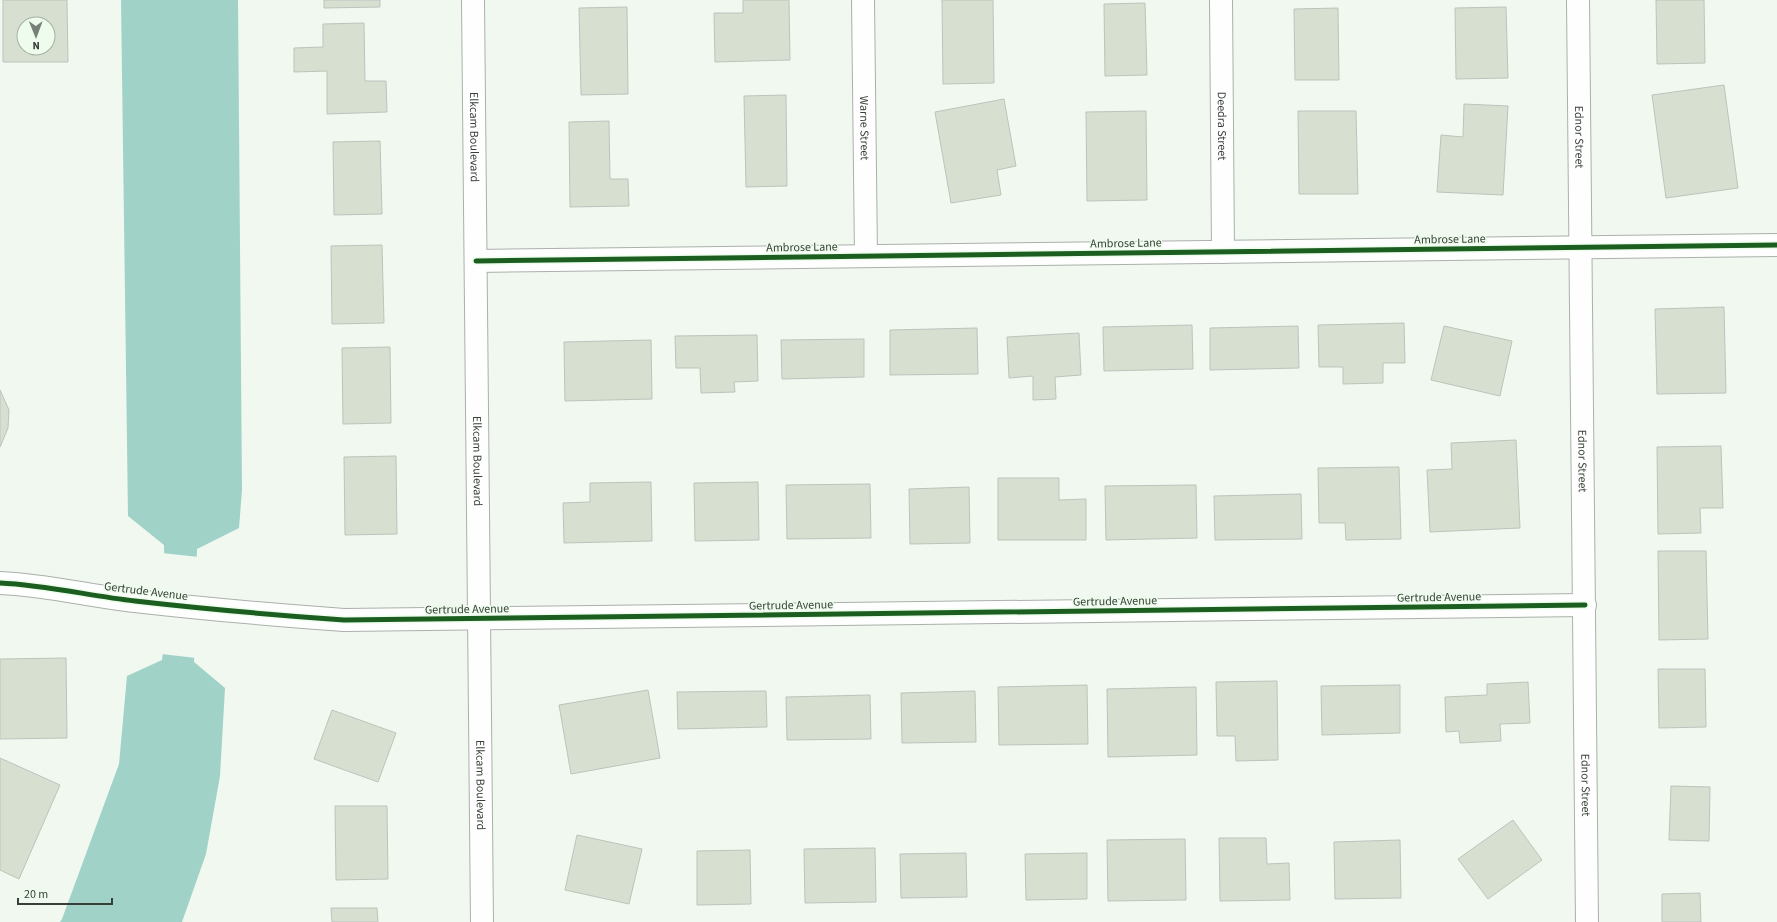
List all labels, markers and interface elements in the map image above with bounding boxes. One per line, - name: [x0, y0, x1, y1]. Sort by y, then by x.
- north arrow: [16, 16, 56, 56]
- text: N: [32, 38, 40, 53]
- street label: Elkcam Boulevard: [465, 92, 483, 182]
- street label: Deedra Street: [1213, 92, 1230, 160]
- street label: Warne Street: [855, 96, 873, 160]
- street label: Ednor Street: [1570, 106, 1588, 168]
- street label: Ambrose Lane: [1414, 230, 1486, 249]
- street label: Ambrose Lane: [1090, 234, 1162, 253]
- street label: Ambrose Lane: [766, 238, 838, 257]
- street label: Elkcam Boulevard: [468, 416, 486, 506]
- street label: Ednor Street: [1573, 430, 1591, 492]
- street label: Gertrude Avenue: [103, 578, 189, 605]
- street label: Gertrude Avenue: [1397, 588, 1481, 607]
- street label: Gertrude Avenue: [1073, 592, 1157, 611]
- street label: Gertrude Avenue: [749, 596, 833, 615]
- street label: Gertrude Avenue: [425, 600, 509, 619]
- street label: Elkcam Boulevard: [471, 740, 489, 830]
- street label: Ednor Street: [1576, 754, 1594, 816]
- scale bar: [18, 880, 112, 906]
- text: 20 m: [24, 886, 48, 903]

